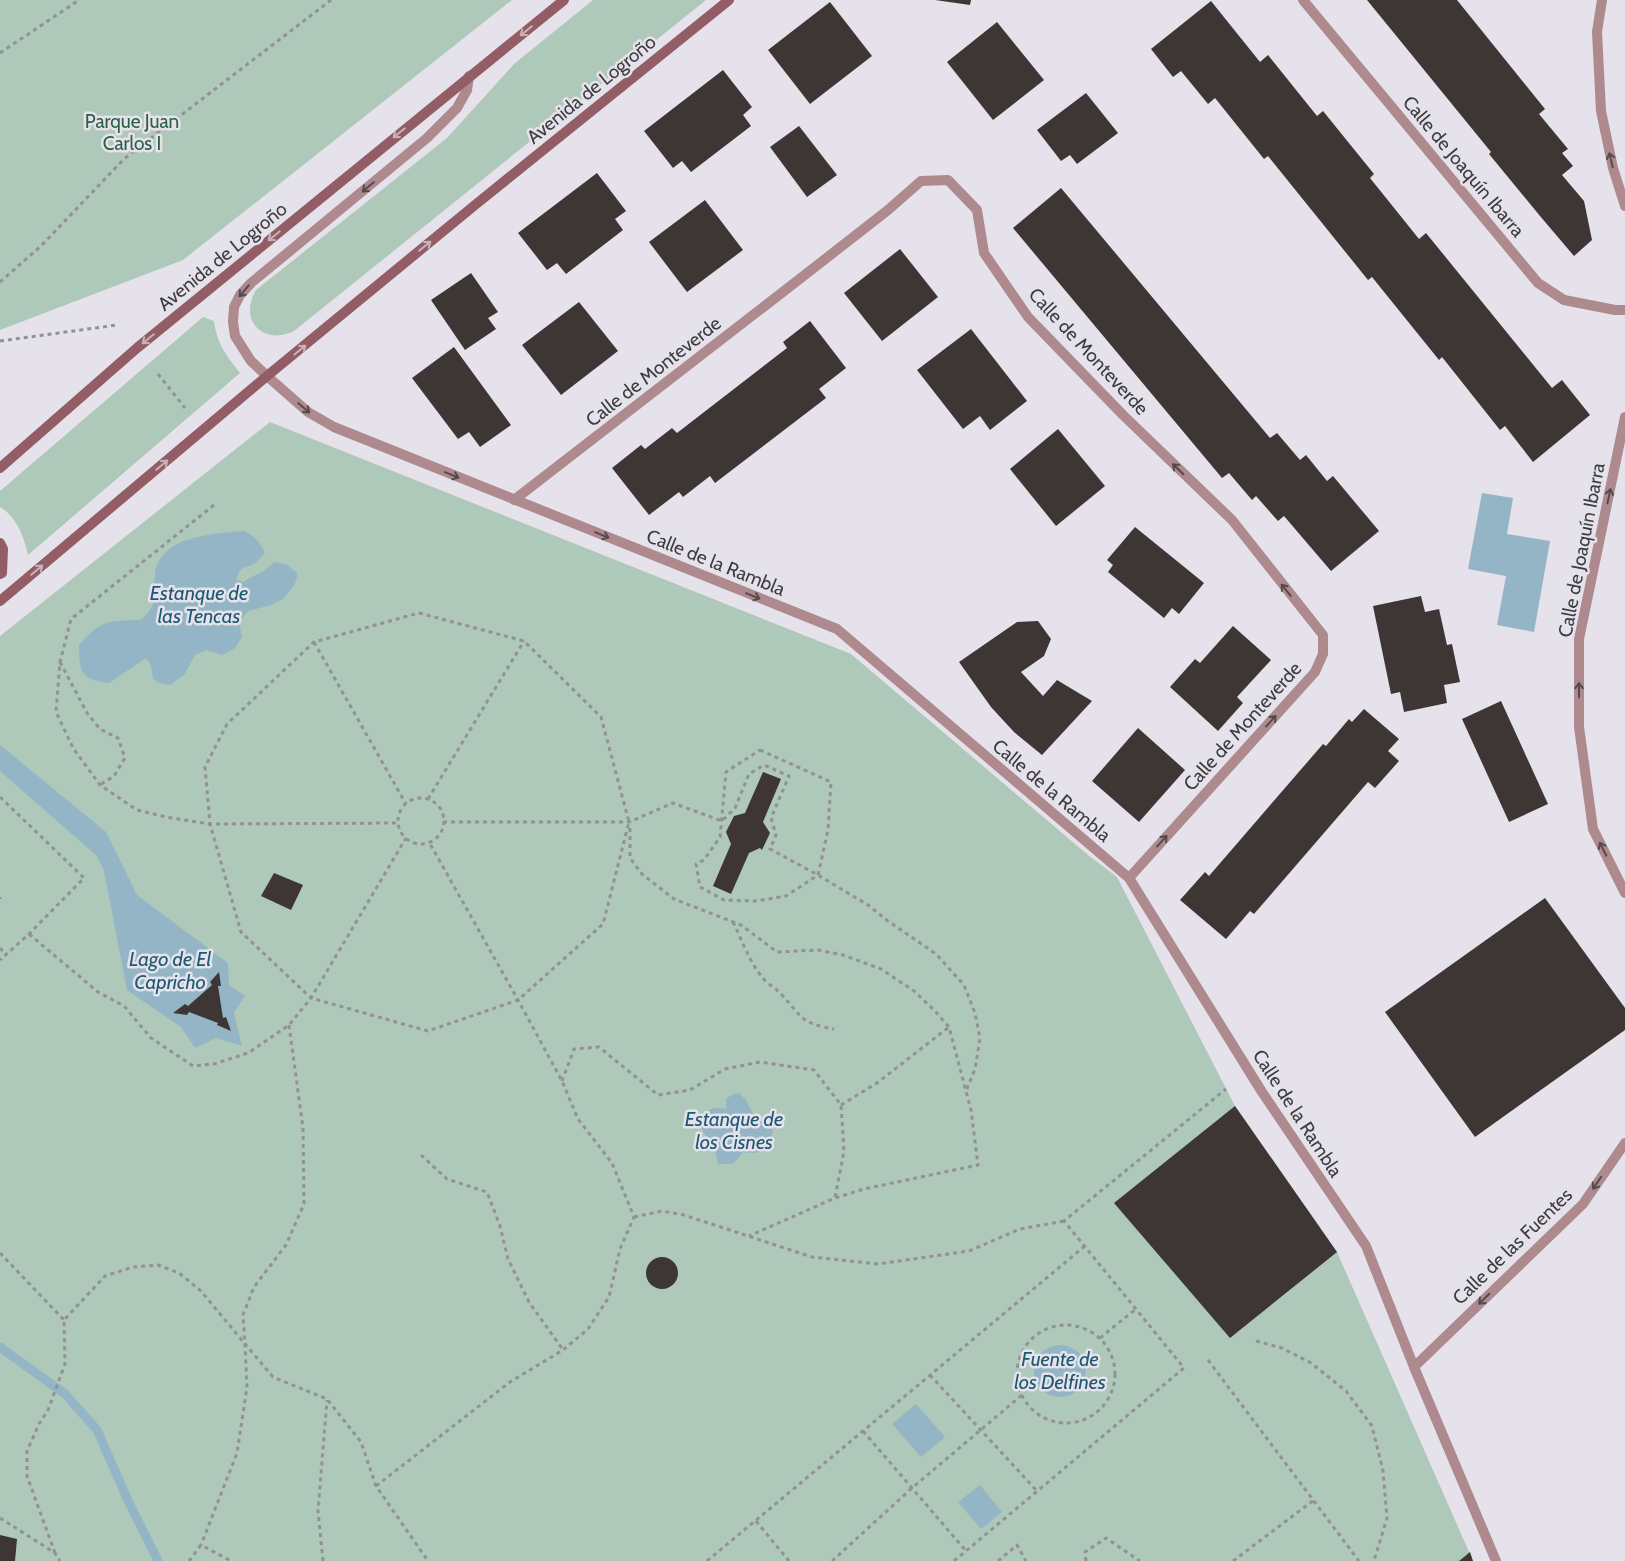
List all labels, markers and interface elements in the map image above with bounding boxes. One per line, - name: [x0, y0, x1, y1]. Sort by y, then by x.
- one-way arrow: [519, 25, 532, 36]
- street label: Avenida de Logroño: [522, 30, 661, 149]
- street label: Calle de Joaquín Ibarra: [1398, 91, 1529, 242]
- park label: Parque Juan Carlos I: [85, 110, 179, 155]
- one-way arrow: [393, 128, 406, 139]
- one-way arrow: [1606, 152, 1615, 168]
- one-way arrow: [362, 181, 375, 192]
- street label: Avenida de Logroño: [153, 197, 292, 316]
- one-way arrow: [267, 230, 280, 242]
- one-way arrow: [418, 241, 431, 252]
- street label: Calle de Monteverde: [1024, 283, 1154, 420]
- one-way arrow: [238, 285, 250, 298]
- street label: Calle de Monteverde: [581, 311, 726, 431]
- one-way arrow: [142, 333, 155, 344]
- one-way arrow: [293, 344, 306, 355]
- one-way arrow: [297, 402, 310, 413]
- one-way arrow: [155, 460, 168, 471]
- street label: Calle de Joaquín Ibarra: [1553, 461, 1610, 639]
- one-way arrow: [1172, 463, 1185, 475]
- one-way arrow: [444, 471, 459, 480]
- one-way arrow: [1605, 488, 1614, 504]
- street label: Calle de la Rambla: [643, 524, 788, 601]
- one-way arrow: [594, 531, 609, 541]
- one-way arrow: [31, 564, 44, 575]
- water label: Estanque de las Tencas: [150, 581, 248, 628]
- one-way arrow: [1281, 584, 1292, 597]
- one-way arrow: [745, 592, 760, 601]
- street label: Calle de Monteverde: [1179, 657, 1306, 795]
- one-way arrow: [1574, 682, 1584, 698]
- one-way arrow: [1265, 714, 1276, 727]
- street label: Calle de la Rambla: [988, 734, 1116, 847]
- one-way arrow: [1156, 835, 1167, 848]
- one-way arrow: [1598, 842, 1607, 857]
- water label: Lago de El Capricho: [129, 947, 211, 994]
- street label: Calle de la Rambla: [1248, 1045, 1347, 1181]
- water label: Estanque de los Cisnes: [685, 1107, 783, 1154]
- one-way arrow: [1592, 1176, 1602, 1190]
- street label: Calle de las Fuentes: [1448, 1183, 1577, 1309]
- one-way arrow: [1478, 1293, 1491, 1305]
- water label: Fuente de los Delfines: [1014, 1347, 1106, 1394]

